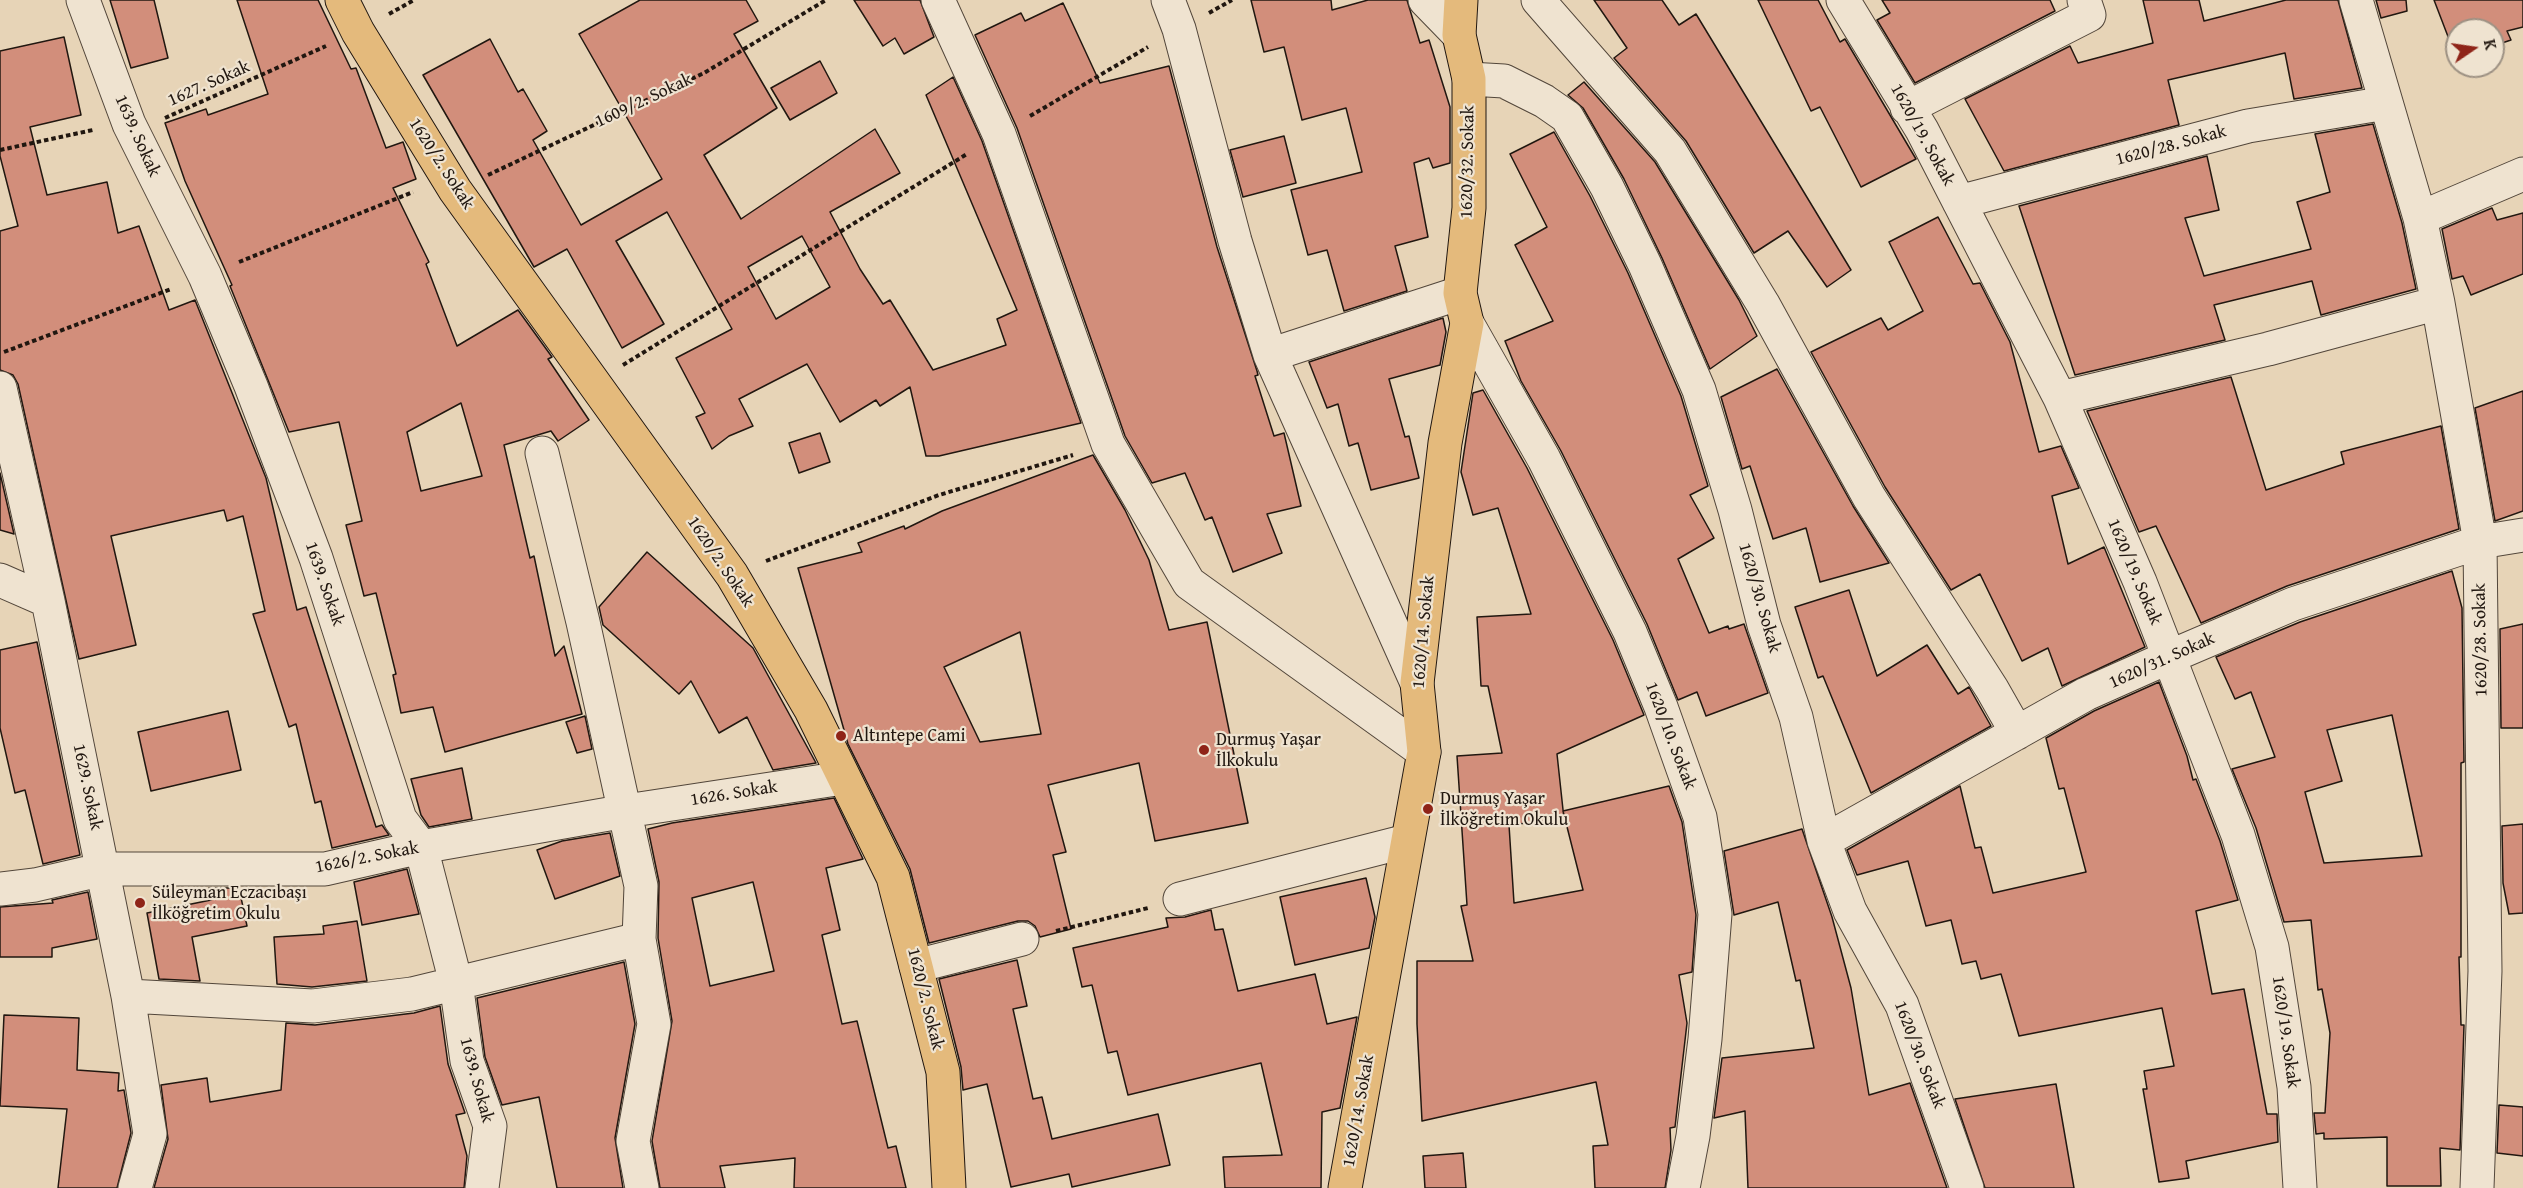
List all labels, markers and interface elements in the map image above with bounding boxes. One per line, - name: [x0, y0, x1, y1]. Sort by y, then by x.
- north arrow: [2445, 18, 2505, 78]
- text: K: [2478, 37, 2503, 52]
- street label: 1627. Sokak: [165, 56, 253, 112]
- street label: 1609/2. Sokak: [592, 69, 696, 133]
- street label: 1620/19. Sokak: [1885, 80, 1959, 190]
- street label: 1639. Sokak: [109, 92, 165, 180]
- street label: 1620/32. Sokak: [1456, 105, 1480, 219]
- street label: 1620/2. Sokak: [403, 114, 479, 214]
- street label: 1620/28. Sokak: [2113, 121, 2229, 171]
- street label: 1620/2. Sokak: [682, 512, 758, 612]
- street label: 1620/19. Sokak: [2102, 516, 2166, 628]
- street label: 1639. Sokak: [300, 539, 348, 629]
- street label: 1620/30. Sokak: [1733, 540, 1785, 656]
- street label: 1620/14. Sokak: [1408, 574, 1440, 690]
- street label: 1620/28. Sokak: [2469, 583, 2493, 697]
- street label: 1620/31. Sokak: [2106, 628, 2218, 694]
- street label: 1620/10. Sokak: [1640, 679, 1700, 793]
- place label: Altıntepe Cami: [853, 725, 965, 747]
- marker: Altıntepe Cami: [834, 729, 848, 743]
- place label: Durmuş Yaşar İlkokulu: [1216, 729, 1321, 771]
- street label: 1629. Sokak: [67, 742, 107, 832]
- marker: Durmuş Yaşar İlkokulu: [1197, 743, 1211, 757]
- street label: 1626. Sokak: [689, 776, 779, 812]
- place label: Durmuş Yaşar İlköğretim Okulu: [1440, 788, 1568, 830]
- marker: Durmuş Yaşar İlköğretim Okulu: [1421, 802, 1435, 816]
- street label: 1626/2. Sokak: [313, 837, 421, 879]
- place label: Süleyman Eczacıbaşı İlköğretim Okulu: [152, 882, 307, 924]
- marker: Süleyman Eczacıbaşı İlköğretim Okulu: [133, 896, 147, 910]
- street label: 1620/2. Sokak: [902, 945, 948, 1053]
- street label: 1620/19. Sokak: [2266, 974, 2304, 1090]
- street label: 1620/30. Sokak: [1889, 998, 1949, 1112]
- street label: 1639. Sokak: [454, 1035, 498, 1125]
- street label: 1620/14. Sokak: [1339, 1053, 1379, 1169]

